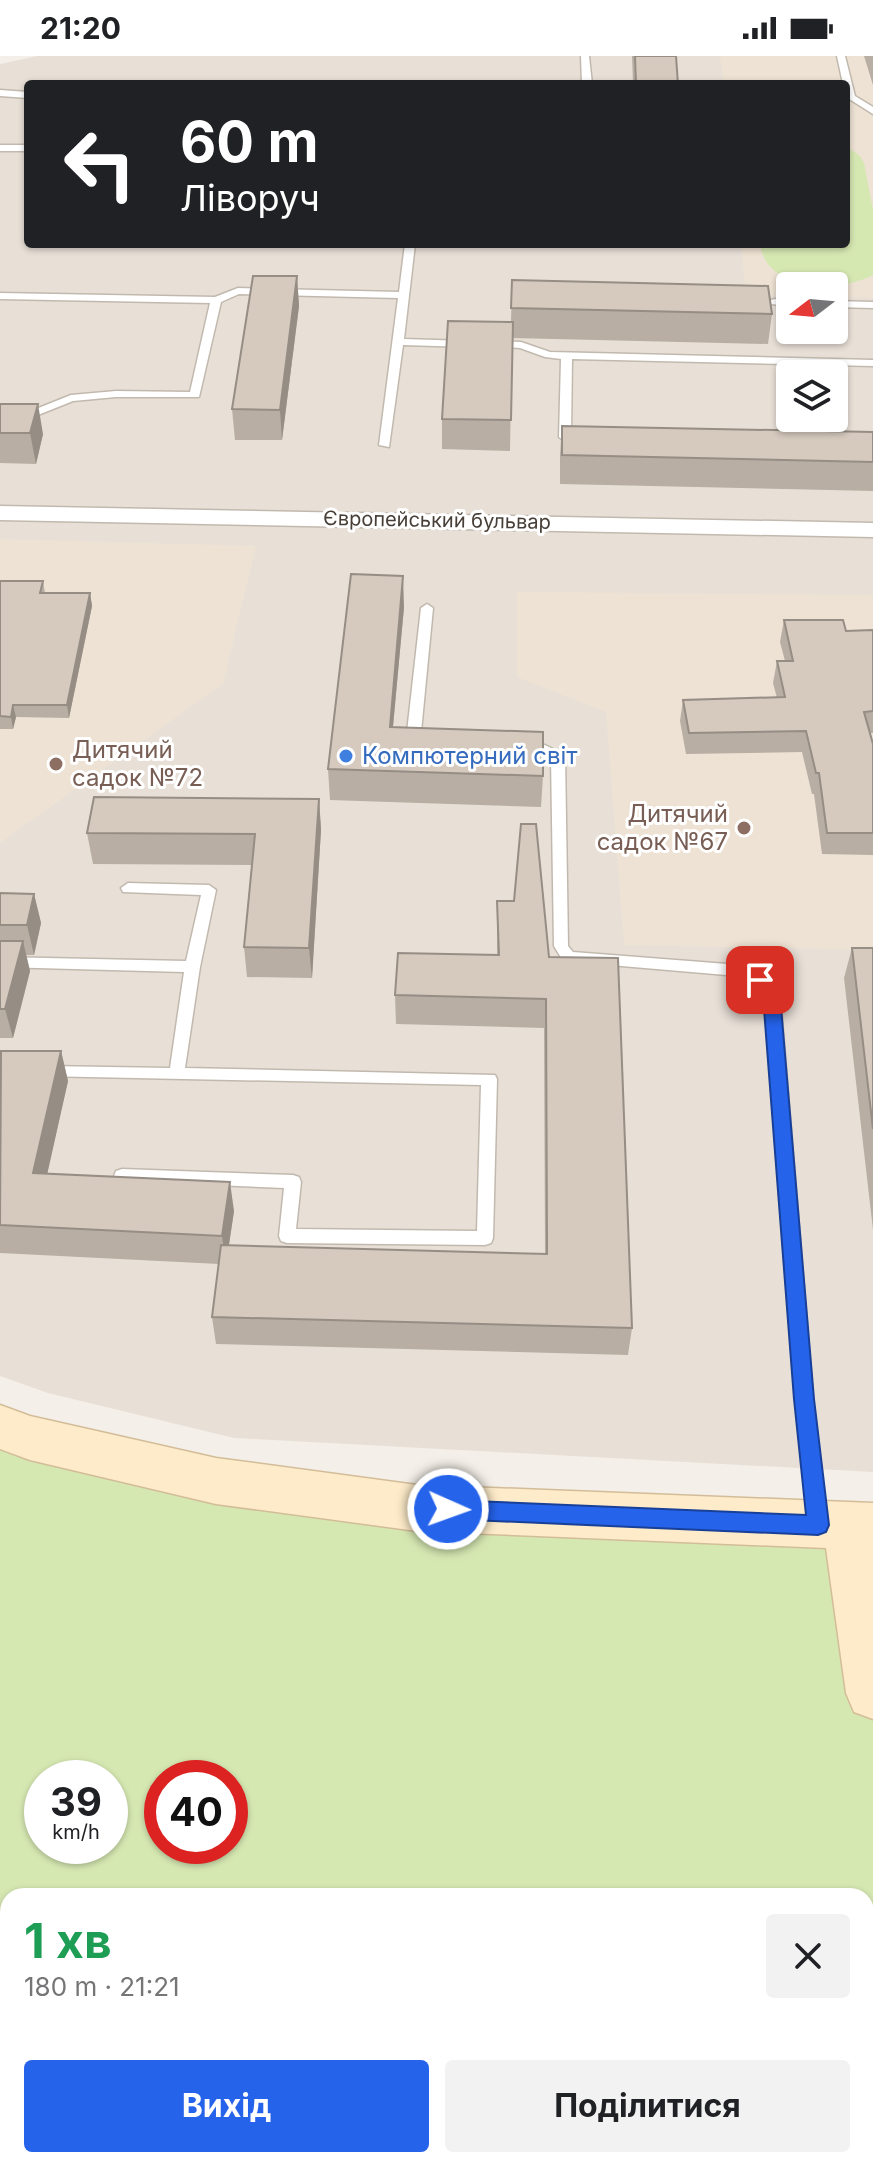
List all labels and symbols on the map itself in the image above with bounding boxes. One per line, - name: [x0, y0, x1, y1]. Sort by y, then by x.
- north arrow: [776, 272, 848, 344]
- street label: Європейський бульвар: [323, 506, 551, 534]
- place label: Дитячий садок №72: [72, 735, 203, 792]
- place label: Компютерний світ: [362, 741, 577, 770]
- marker: Компютерний світ: [337, 747, 355, 765]
- marker: Дитячий садок №72: [47, 755, 65, 773]
- place label: Дитячий садок №67: [597, 799, 728, 856]
- marker: Дитячий садок №67: [735, 819, 753, 837]
- pin: [726, 946, 794, 1014]
- position arrow: [406, 1467, 490, 1551]
- speed limit sign: 40: [144, 1760, 248, 1864]

